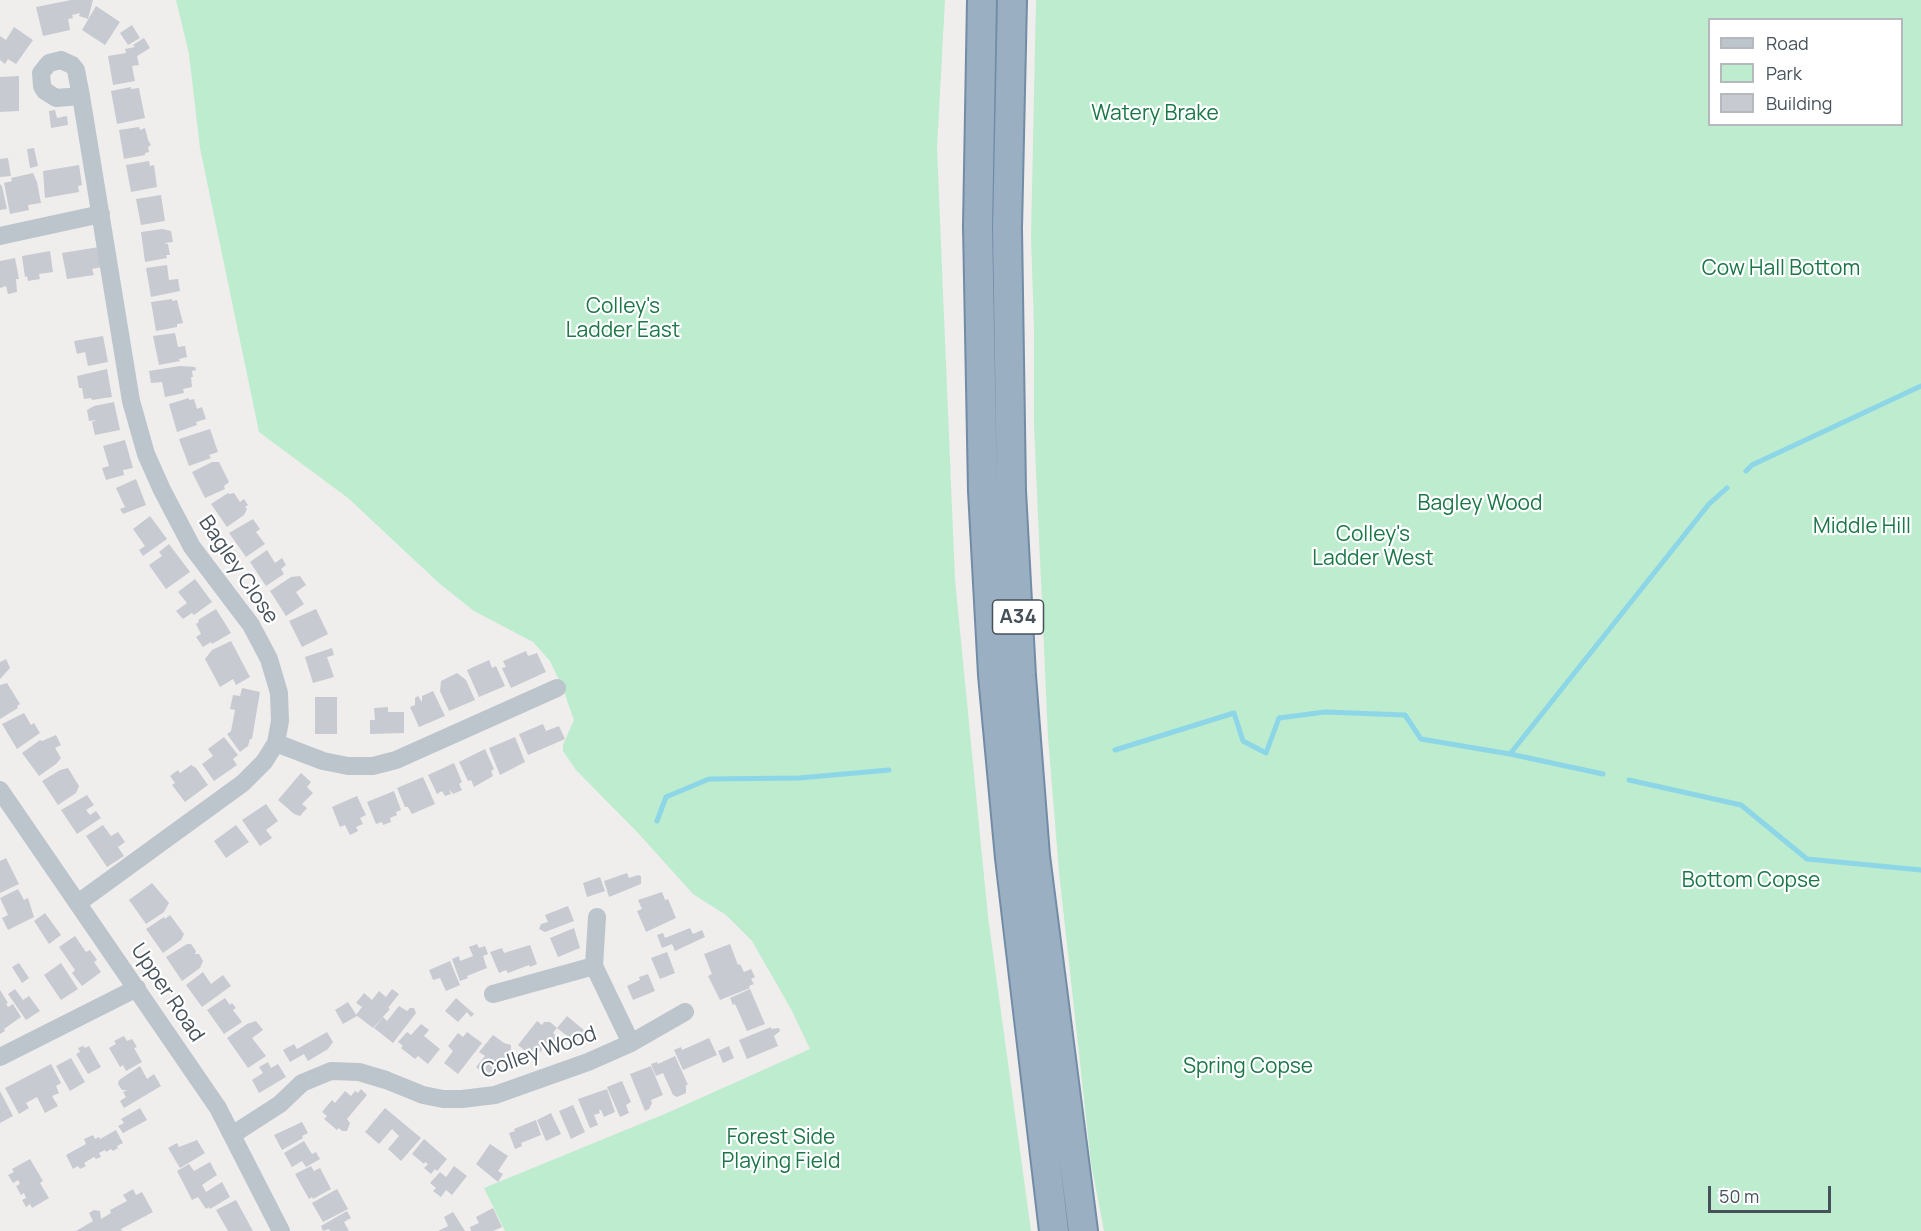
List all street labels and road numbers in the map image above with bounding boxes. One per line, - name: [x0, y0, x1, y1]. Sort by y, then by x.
- street label: Bagley Close: [193, 511, 283, 629]
- road number: A34: [992, 600, 1044, 634]
- street label: Upper Road: [125, 939, 209, 1047]
- street label: Colley Wood: [478, 1022, 600, 1084]

